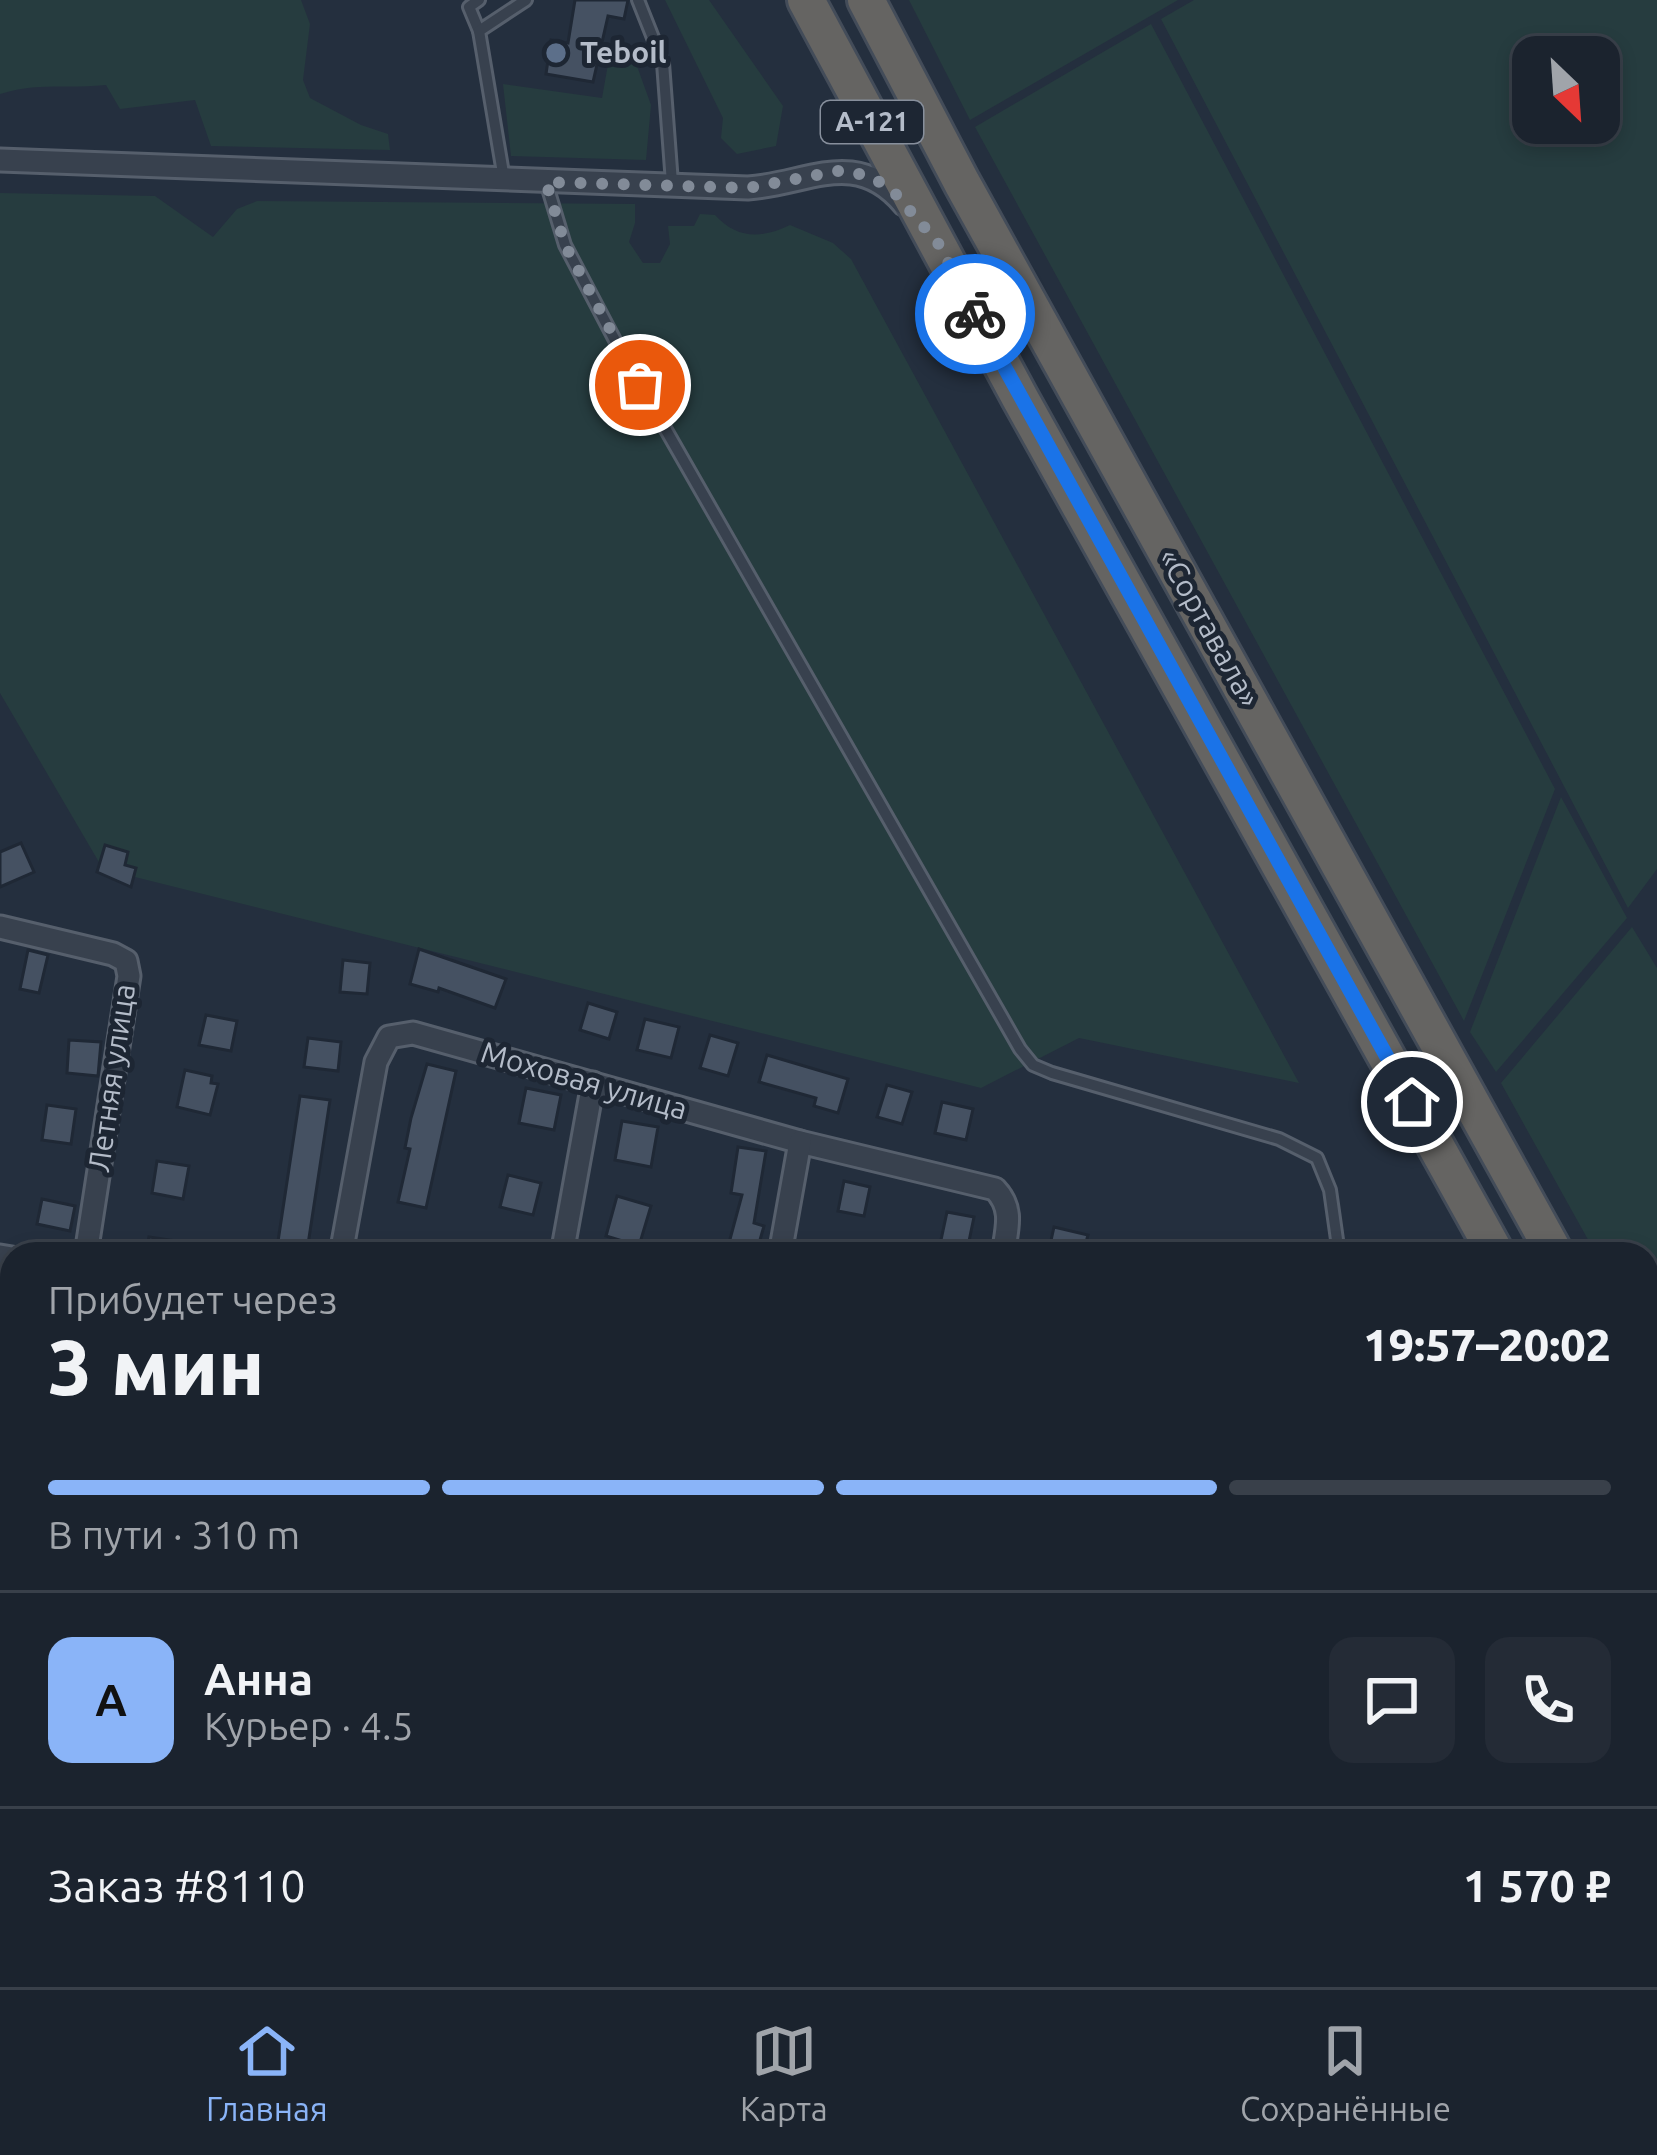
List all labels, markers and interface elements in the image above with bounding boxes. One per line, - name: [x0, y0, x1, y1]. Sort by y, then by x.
- place label: Teboil: [580, 35, 667, 69]
- north arrow: [1512, 36, 1620, 144]
- map controls: [1512, 36, 1620, 144]
- marker: Teboil: [543, 40, 569, 66]
- road number: А-121: [821, 101, 923, 143]
- courier: [915, 254, 1035, 374]
- icon: bike: [942, 281, 1008, 347]
- pin: [589, 334, 691, 436]
- icon: bag: [607, 352, 673, 418]
- street label: «Сортавала»: [1153, 543, 1267, 712]
- street label: Летняя улица: [81, 982, 141, 1174]
- street label: Моховая улица: [477, 1034, 691, 1126]
- pin: [1361, 1051, 1463, 1153]
- icon: home: [1379, 1069, 1445, 1135]
- text: Прибудет через: [48, 1278, 337, 1321]
- text: 19:57–20:02: [1363, 1319, 1611, 1370]
- text: 3 мин: [48, 1322, 265, 1410]
- text: В пути · 310 m: [48, 1513, 300, 1556]
- button: chat: [1329, 1637, 1455, 1763]
- button: phone: [1485, 1637, 1611, 1763]
- text: Анна: [204, 1653, 313, 1704]
- text: А: [95, 1674, 127, 1725]
- text: Курьер · 4.5: [204, 1704, 414, 1747]
- text: Заказ #8110: [48, 1860, 306, 1911]
- text: 1 570 ₽: [1463, 1860, 1611, 1911]
- tab: Главная: [206, 2018, 328, 2127]
- tab: Карта: [740, 2018, 828, 2127]
- tab: Сохранённые: [1240, 2018, 1451, 2127]

